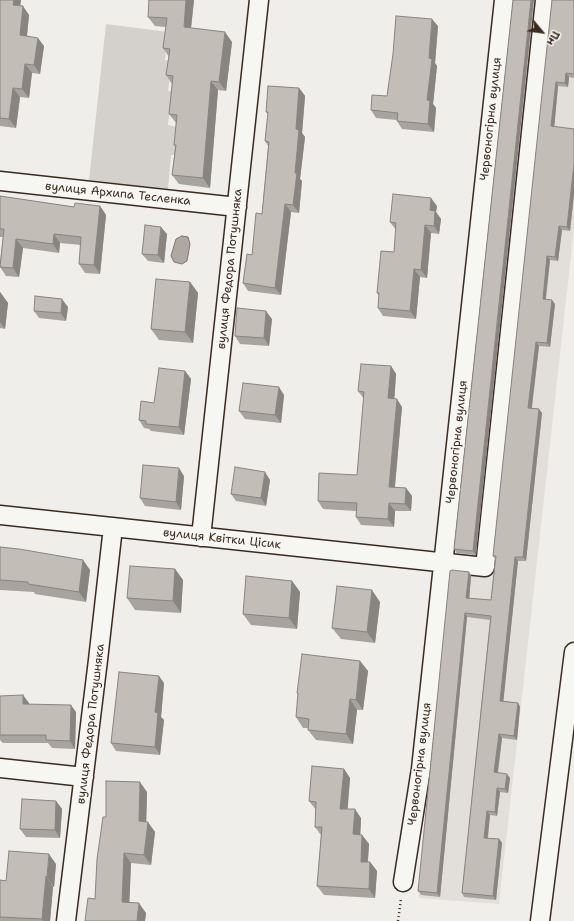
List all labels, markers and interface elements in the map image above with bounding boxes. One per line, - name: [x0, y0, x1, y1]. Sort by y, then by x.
- north arrow: [522, 12, 562, 52]
- text: Пн: [543, 28, 563, 48]
- street label: Червоногірна вулиця: [477, 57, 505, 181]
- street label: вулиця Архипа Тесленка: [44, 179, 192, 209]
- street label: вулиця Федора Потушняка: [214, 188, 246, 350]
- street label: Червоногірна вулиця: [443, 380, 471, 504]
- street label: вулиця Квітки Цісик: [162, 526, 282, 552]
- street label: вулиця Федора Потушняка: [74, 643, 108, 805]
- street label: Червоногірна вулиця: [405, 702, 435, 826]

